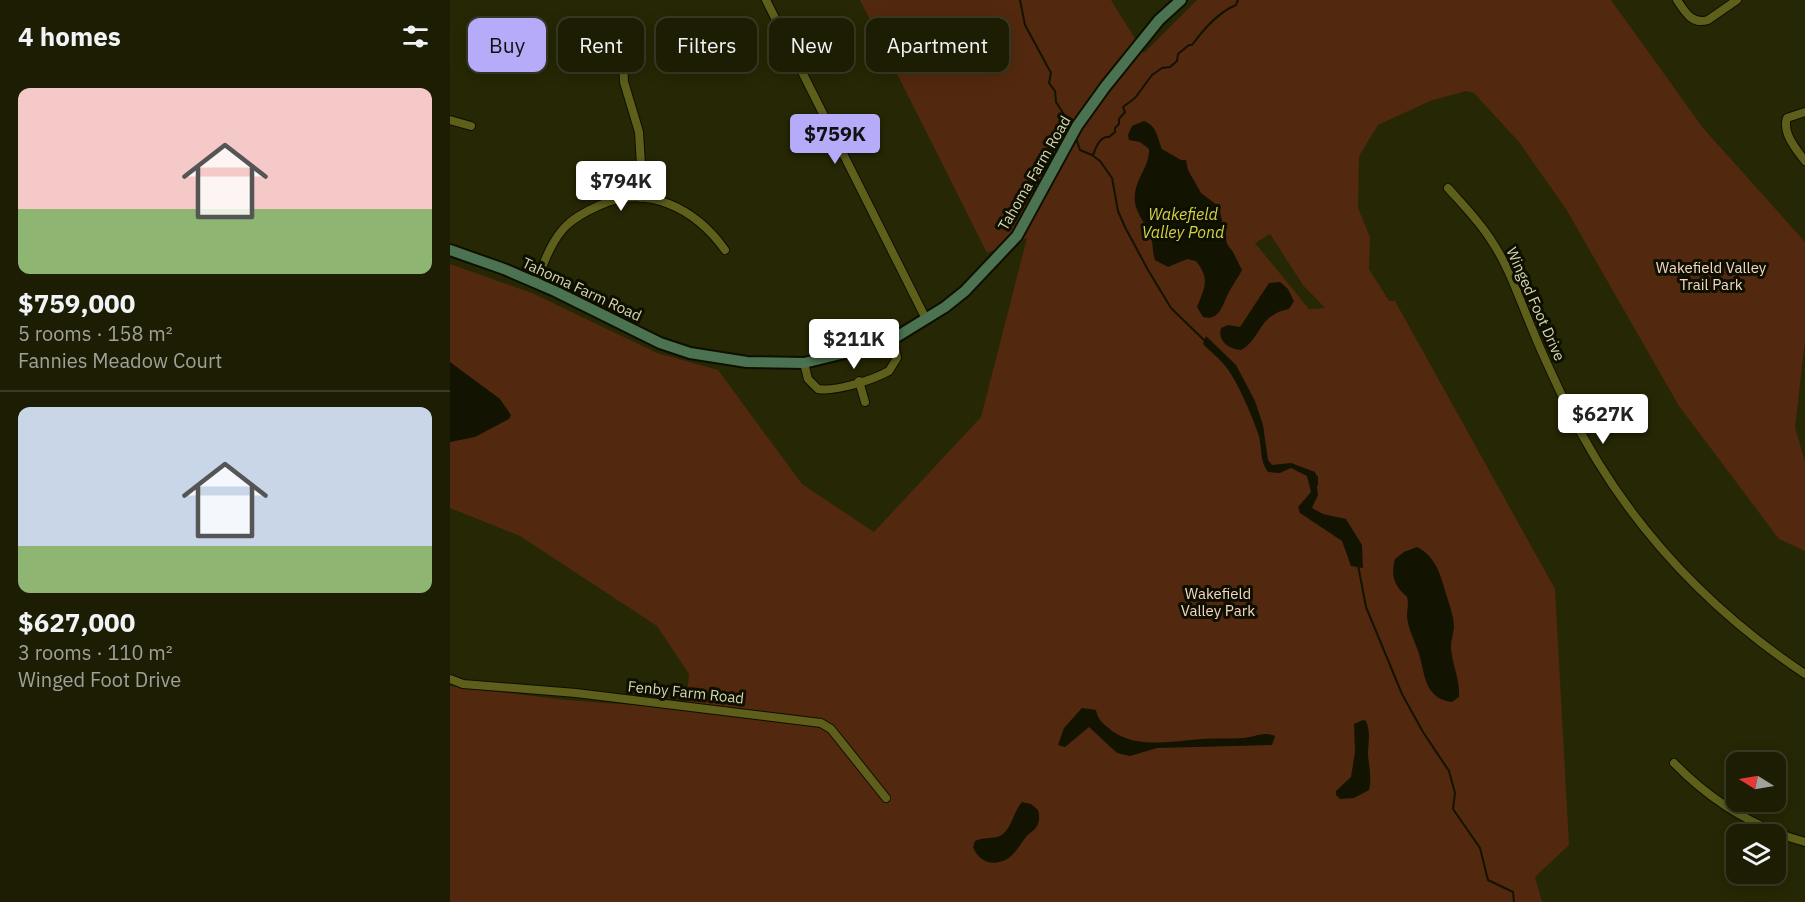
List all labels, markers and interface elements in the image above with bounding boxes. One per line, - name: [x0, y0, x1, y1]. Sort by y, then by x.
- chip: Buy: [468, 18, 546, 72]
- chip: Rent: [558, 18, 644, 72]
- chip: Filters: [656, 18, 757, 72]
- chip: New: [769, 18, 854, 72]
- chip: Apartment: [866, 18, 1009, 72]
- text: 4 homes: [18, 19, 121, 53]
- icon: filters: [399, 20, 432, 53]
- street label: Tahoma Farm Road: [993, 112, 1075, 234]
- pin: $759K: [793, 114, 877, 165]
- text: $759K: [804, 120, 866, 147]
- icon: home: [171, 127, 279, 235]
- pin: $794K: [579, 161, 663, 212]
- text: $794K: [590, 167, 652, 194]
- water label: Wakefield Valley Pond: [1142, 204, 1225, 242]
- street label: Winged Foot Drive: [1502, 244, 1570, 364]
- street label: Tahoma Farm Road: [519, 253, 645, 325]
- park label: Wakefield Valley Trail Park: [1656, 258, 1767, 294]
- text: $759,000: [18, 286, 135, 320]
- pin: $211K: [812, 319, 896, 370]
- text: 5 rooms · 158 m²: [18, 320, 173, 347]
- text: $211K: [823, 325, 885, 352]
- text: Fannies Meadow Court: [18, 347, 222, 374]
- pin: $627K: [1561, 394, 1645, 445]
- text: $627K: [1572, 400, 1634, 427]
- icon: home: [171, 446, 279, 554]
- park label: Wakefield Valley Park: [1181, 584, 1255, 620]
- text: $627,000: [18, 605, 135, 639]
- text: 3 rooms · 110 m²: [18, 639, 173, 666]
- text: Winged Foot Drive: [18, 666, 181, 693]
- street label: Fenby Farm Road: [627, 676, 745, 708]
- north arrow: [1726, 752, 1786, 812]
- map controls: [1726, 752, 1786, 884]
- button: layers: [1726, 824, 1786, 884]

